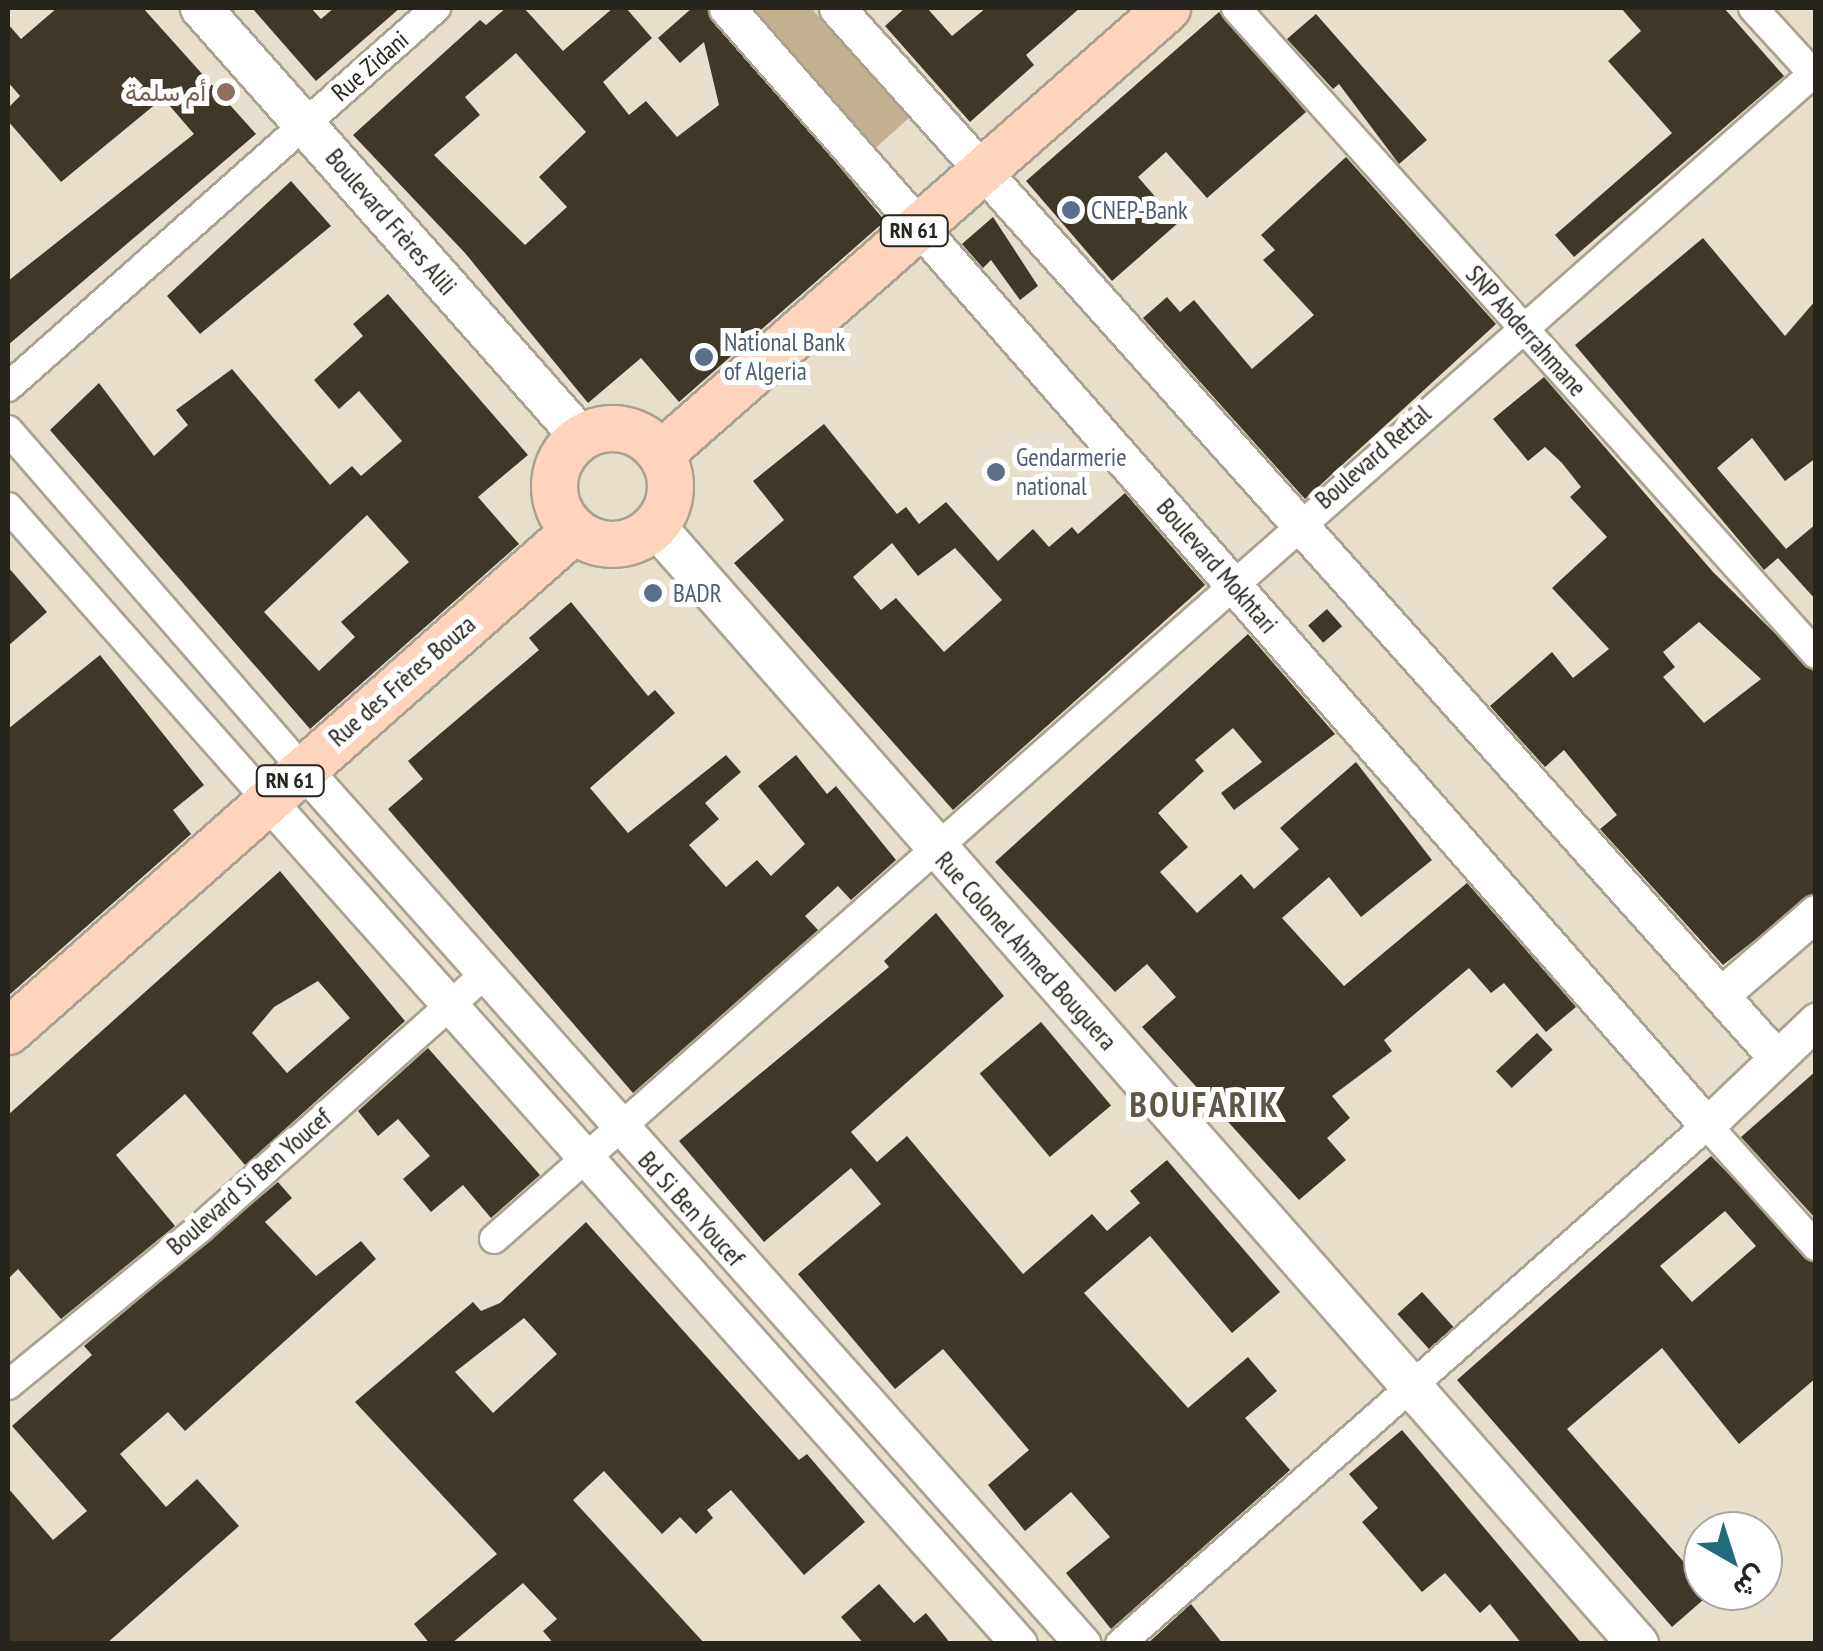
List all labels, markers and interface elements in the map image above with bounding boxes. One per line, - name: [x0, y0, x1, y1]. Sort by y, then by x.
- street label: Rue Zidani: [325, 24, 415, 108]
- place label: أم سلمة: [125, 77, 206, 107]
- marker: أم سلمة: [215, 81, 237, 103]
- street label: Boulevard Frères Alili: [319, 143, 463, 301]
- place label: CNEP-Bank: [1091, 195, 1188, 225]
- marker: CNEP-Bank: [1060, 199, 1082, 221]
- road number: RN 61: [879, 214, 949, 248]
- street label: SNP Abderrahmane: [1459, 259, 1593, 403]
- place label: National Bank of Algeria: [724, 328, 845, 387]
- marker: National Bank of Algeria: [693, 346, 715, 368]
- street label: Boulevard Rettal: [1309, 399, 1437, 515]
- place label: Gendarmerie national: [1016, 443, 1126, 502]
- marker: Gendarmerie national: [985, 461, 1007, 483]
- street label: Boulevard Mokhtari: [1150, 493, 1284, 639]
- place label: BADR: [673, 578, 722, 608]
- marker: BADR: [642, 582, 664, 604]
- street label: Rue des Frères Bouza: [323, 609, 481, 753]
- road number: RN 61: [255, 764, 325, 798]
- street label: Rue Colonel Ahmed Bouguera: [929, 846, 1123, 1056]
- district label: BOUFARIK: [1130, 1083, 1280, 1125]
- street label: Boulevard Si Ben Youcef: [161, 1102, 337, 1262]
- street label: Bd Si Ben Youcef: [632, 1145, 750, 1273]
- north arrow: [1683, 1511, 1783, 1611]
- text: ش: [1726, 1558, 1776, 1608]

